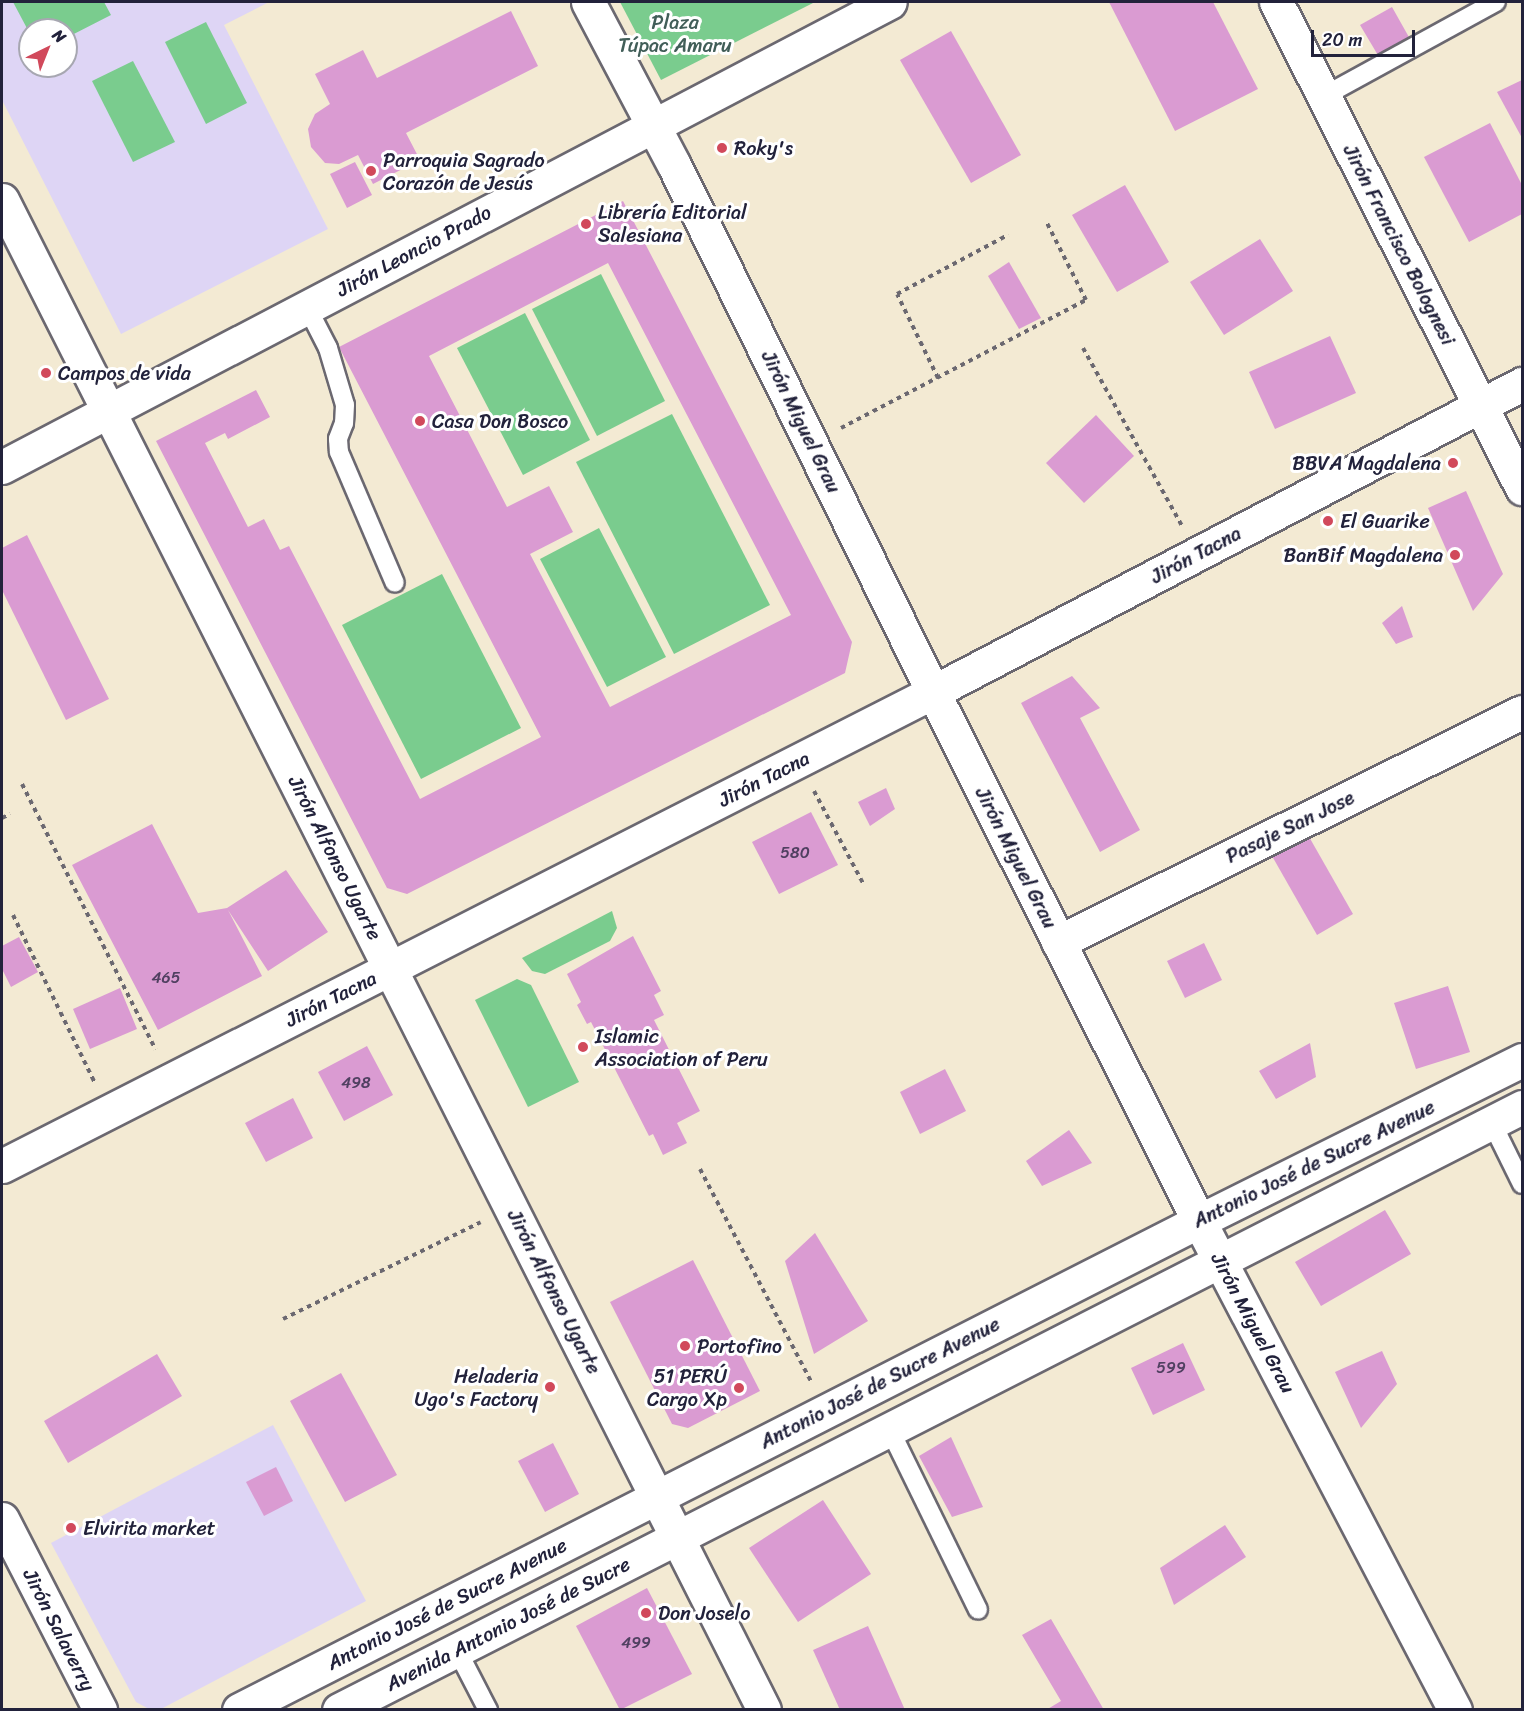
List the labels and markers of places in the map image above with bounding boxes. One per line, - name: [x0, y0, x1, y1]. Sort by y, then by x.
- place label: Roky's: [734, 136, 793, 160]
- marker: Roky's: [715, 141, 729, 155]
- place label: Parroquia Sagrado Corazón de Jesús: [383, 148, 544, 195]
- marker: Parroquia Sagrado Corazón de Jesús: [364, 164, 378, 178]
- place label: Librería Editorial Salesiana: [598, 201, 747, 248]
- marker: Librería Editorial Salesiana: [579, 217, 593, 231]
- place label: Campos de vida: [58, 361, 191, 385]
- marker: Campos de vida: [39, 366, 53, 380]
- place label: Casa Don Bosco: [432, 409, 569, 433]
- marker: Casa Don Bosco: [413, 414, 427, 428]
- place label: BBVA Magdalena: [1292, 451, 1441, 475]
- marker: BBVA Magdalena: [1446, 456, 1460, 470]
- place label: El Guarike: [1340, 509, 1430, 533]
- marker: El Guarike: [1321, 514, 1335, 528]
- place label: BanBif Magdalena: [1284, 543, 1443, 567]
- marker: BanBif Magdalena: [1448, 548, 1462, 562]
- place label: Islamic Association of Peru: [595, 1024, 768, 1071]
- marker: Islamic Association of Peru: [576, 1040, 590, 1054]
- place label: Portofino: [697, 1334, 782, 1358]
- marker: Portofino: [678, 1339, 692, 1353]
- place label: Heladeria Ugo's Factory: [414, 1364, 538, 1411]
- place label: 51 PERÚ Cargo Xp: [648, 1364, 727, 1411]
- marker: Heladeria Ugo's Factory: [543, 1380, 557, 1394]
- marker: 51 PERÚ Cargo Xp: [732, 1381, 746, 1395]
- place label: Elvirita market: [83, 1516, 216, 1540]
- marker: Elvirita market: [64, 1521, 78, 1535]
- place label: Don Joselo: [658, 1601, 751, 1625]
- marker: Don Joselo: [639, 1606, 653, 1620]

